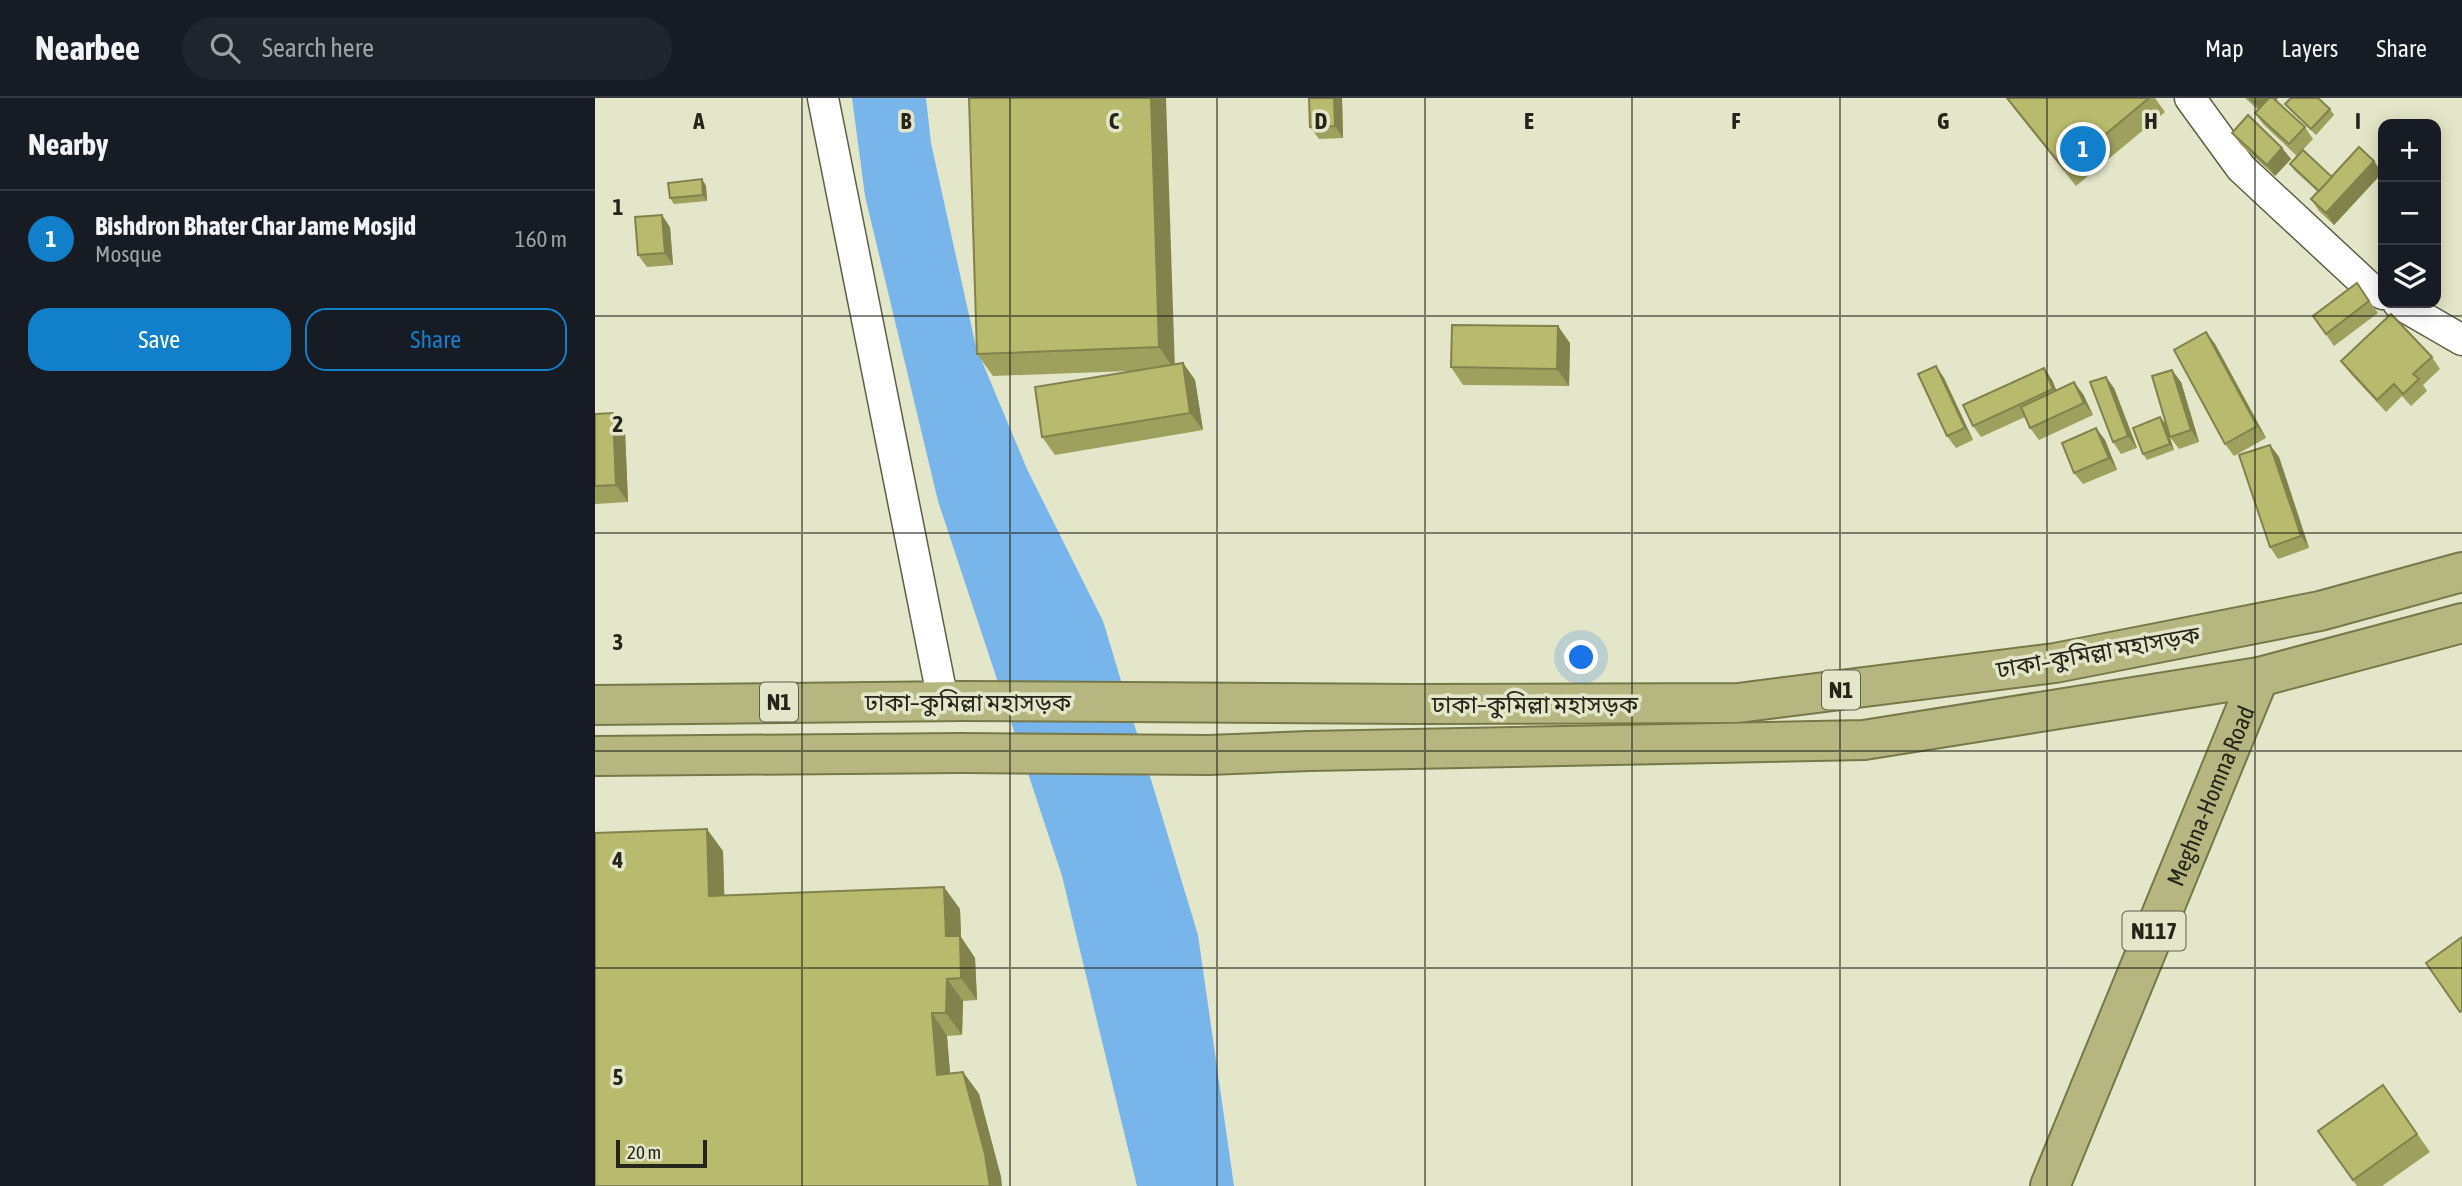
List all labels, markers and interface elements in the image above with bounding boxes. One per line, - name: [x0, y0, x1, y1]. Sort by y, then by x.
- search box: [182, 17, 672, 80]
- text: Nearbee: [35, 29, 140, 67]
- icon: search: [206, 29, 244, 67]
- text: Search here: [262, 33, 374, 63]
- text: Map: [2205, 35, 2244, 62]
- text: Layers: [2282, 35, 2338, 62]
- text: Share: [2376, 35, 2427, 62]
- text: A: [692, 108, 705, 134]
- text: B: [901, 108, 912, 134]
- text: C: [1109, 108, 1120, 134]
- text: D: [1315, 108, 1328, 134]
- text: E: [1524, 108, 1534, 134]
- text: F: [1731, 108, 1741, 134]
- text: G: [1937, 108, 1949, 134]
- text: H: [2144, 108, 2158, 134]
- text: I: [2355, 108, 2361, 134]
- map controls: [2378, 119, 2441, 308]
- button: +: [2378, 119, 2441, 182]
- pin: 1: [2060, 123, 2106, 175]
- text: Nearby: [28, 127, 108, 161]
- button: −: [2378, 182, 2441, 245]
- text: 1: [613, 194, 624, 220]
- text: Bishdron Bhater Char Jame Mosjid: [95, 211, 416, 241]
- text: 1: [46, 226, 56, 252]
- text: 160 m: [515, 226, 567, 252]
- text: Mosque: [95, 241, 162, 267]
- button: layers: [2378, 245, 2441, 308]
- button: Save: [28, 308, 291, 371]
- button: Share: [305, 308, 567, 371]
- text: 2: [613, 411, 623, 437]
- street label: ঢাকা–কুমিল্লা মহাসড়ক: [1993, 621, 2203, 684]
- text: 3: [613, 629, 623, 655]
- your location: [1564, 640, 1598, 674]
- road number: N1: [1822, 670, 1860, 710]
- road number: N1: [760, 682, 798, 722]
- street label: ঢাকা–কুমিল্লা মহাসড়ক: [864, 689, 1072, 717]
- street label: ঢাকা–কুমিল্লা মহাসড়ক: [1431, 691, 1639, 719]
- street label: Meghna-Homna Road: [2161, 702, 2259, 890]
- text: 4: [612, 847, 624, 873]
- road number: N117: [2123, 912, 2185, 950]
- text: 5: [613, 1064, 624, 1090]
- scale bar: [616, 1137, 707, 1169]
- text: 20 m: [627, 1141, 661, 1163]

